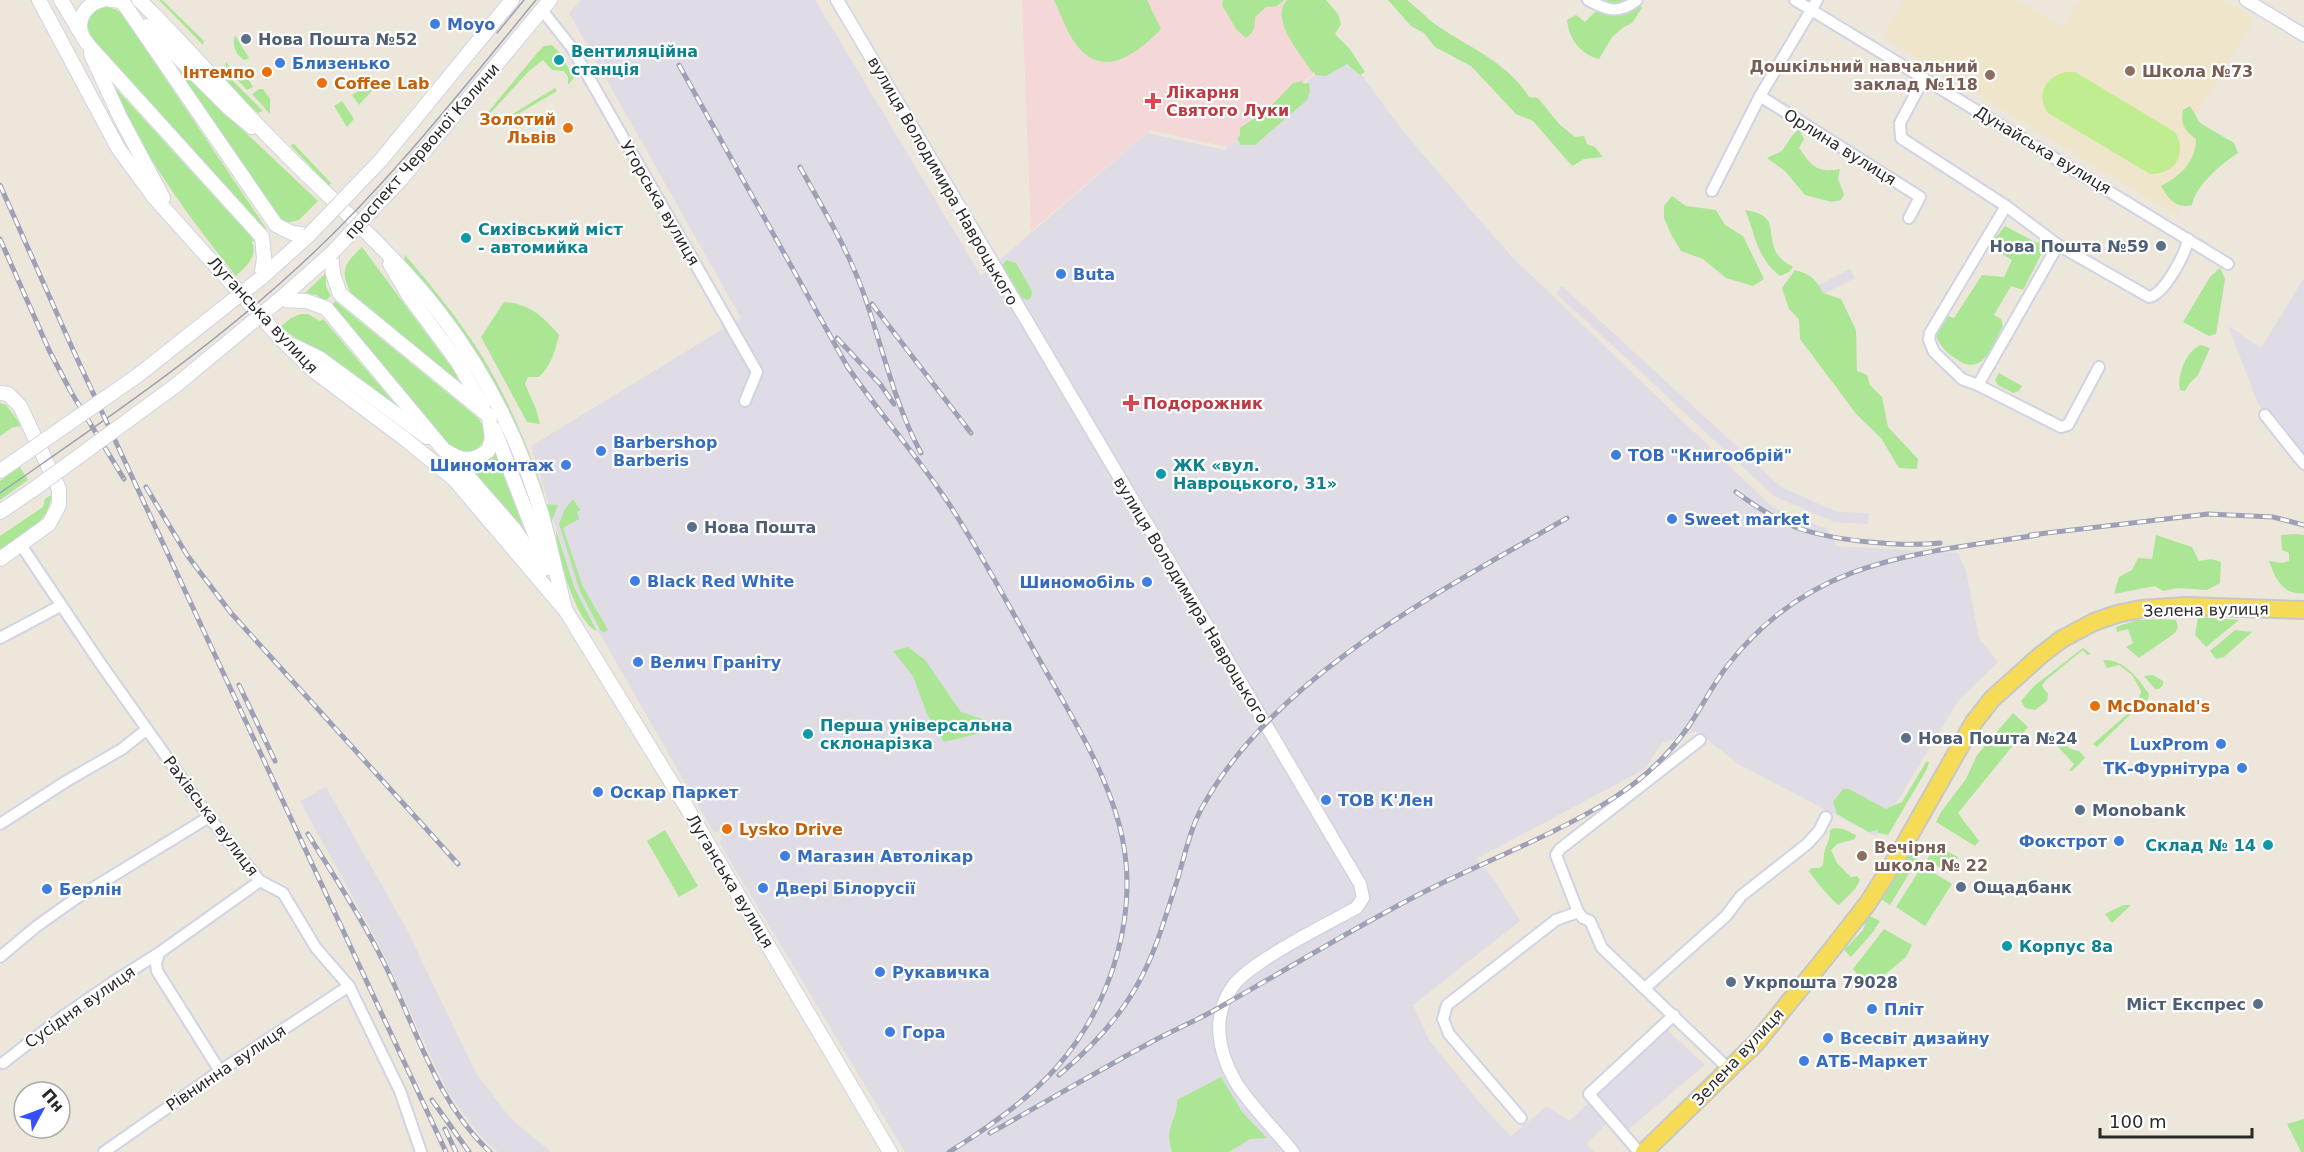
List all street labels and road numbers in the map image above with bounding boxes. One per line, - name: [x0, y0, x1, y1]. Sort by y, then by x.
- street label: вулиця Володимира Навроцького: [864, 53, 1022, 309]
- street label: проспект Червоної Калини: [341, 59, 503, 243]
- street label: Дунайська вулиця: [1971, 102, 2115, 198]
- street label: Орлина вулиця: [1780, 105, 1900, 189]
- street label: Угорська вулиця: [617, 137, 703, 269]
- street label: Луганська вулиця: [204, 253, 322, 377]
- street label: вулиця Володимира Навроцького: [1110, 473, 1272, 727]
- street label: Зелена вулиця: [2143, 599, 2269, 621]
- street label: Рахівська вулиця: [160, 752, 262, 880]
- street label: Луганська вулиця: [682, 811, 778, 951]
- street label: Сусідня вулиця: [21, 962, 139, 1052]
- street label: Зелена вулиця: [1688, 1005, 1788, 1109]
- street label: Рівнинна вулиця: [163, 1021, 289, 1115]

